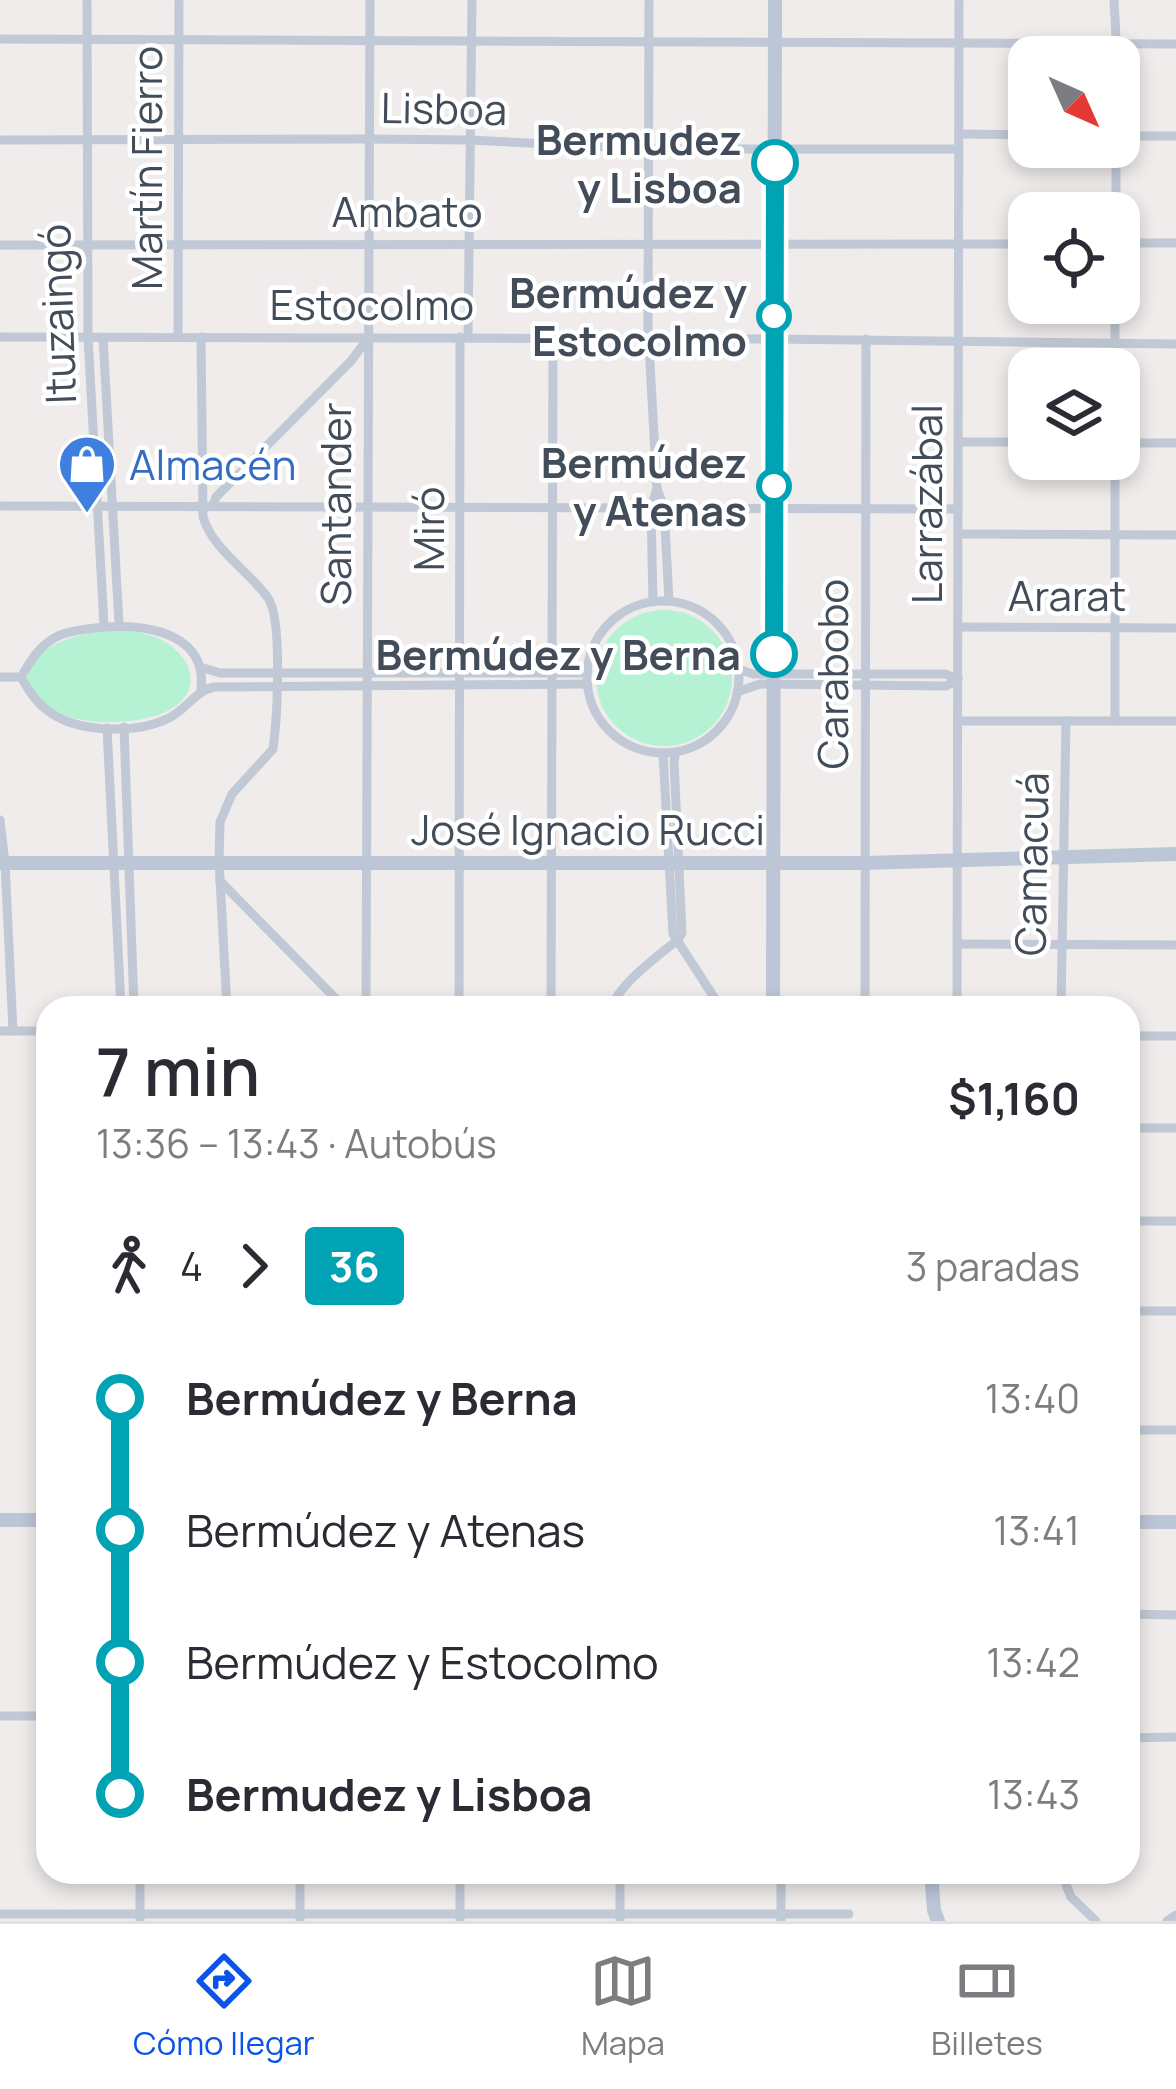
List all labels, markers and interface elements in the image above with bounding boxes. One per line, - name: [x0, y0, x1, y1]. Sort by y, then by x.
- north arrow: [1008, 36, 1140, 168]
- map controls: [1008, 36, 1140, 480]
- street label: Martín Fierro: [117, 46, 175, 290]
- street label: Lisboa: [380, 78, 508, 138]
- place label: Bermudez y Lisboa: [536, 110, 742, 216]
- marker: Bermudez y Lisboa: [753, 141, 797, 185]
- street label: Ambato: [331, 182, 483, 240]
- button: locate: [1008, 192, 1140, 324]
- street label: Ituzaingó: [25, 223, 89, 405]
- place label: Bermúdez y Estocolmo: [509, 263, 747, 369]
- street label: Estocolmo: [270, 275, 474, 333]
- marker: Bermúdez y Estocolmo: [758, 300, 790, 332]
- button: layers: [1008, 348, 1140, 480]
- street label: Santander: [306, 402, 364, 606]
- street label: Larrazábal: [897, 404, 955, 604]
- shop icon: Almacén: [56, 433, 118, 515]
- place label: Bermúdez y Atenas: [541, 433, 747, 539]
- place label: Almacén: [129, 435, 296, 493]
- marker: Bermúdez y Atenas: [758, 470, 790, 502]
- street label: Miró: [399, 487, 457, 571]
- street label: Ararat: [1008, 566, 1126, 624]
- street label: Carabobo: [803, 579, 861, 769]
- place label: Bermúdez y Berna: [376, 625, 741, 683]
- marker: Bermúdez y Berna: [752, 632, 796, 676]
- street label: Camacuá: [1000, 772, 1062, 956]
- street label: José Ignacio Rucci: [411, 800, 765, 858]
- text: 7 min: [96, 1026, 260, 1116]
- text: $1,160: [948, 1067, 1080, 1129]
- text: 13:36 – 13:43 · Autobús: [96, 1116, 497, 1170]
- icon: walk: [96, 1233, 162, 1299]
- icon: forward: [221, 1233, 287, 1299]
- text: 36: [329, 1237, 380, 1295]
- text: 4: [180, 1239, 203, 1293]
- text: 3 paradas: [906, 1239, 1080, 1293]
- text: Bermúdez y Berna: [186, 1367, 578, 1429]
- text: 13:40: [985, 1371, 1080, 1425]
- text: Bermúdez y Atenas: [186, 1499, 585, 1561]
- text: 13:41: [993, 1503, 1080, 1557]
- text: Bermúdez y Estocolmo: [186, 1631, 659, 1693]
- text: 13:42: [986, 1635, 1080, 1689]
- text: Bermudez y Lisboa: [186, 1763, 593, 1825]
- text: 13:43: [987, 1767, 1080, 1821]
- tab: Cómo llegar: [133, 1948, 315, 2065]
- tab: Mapa: [581, 1948, 665, 2065]
- tab: Billetes: [931, 1948, 1043, 2065]

